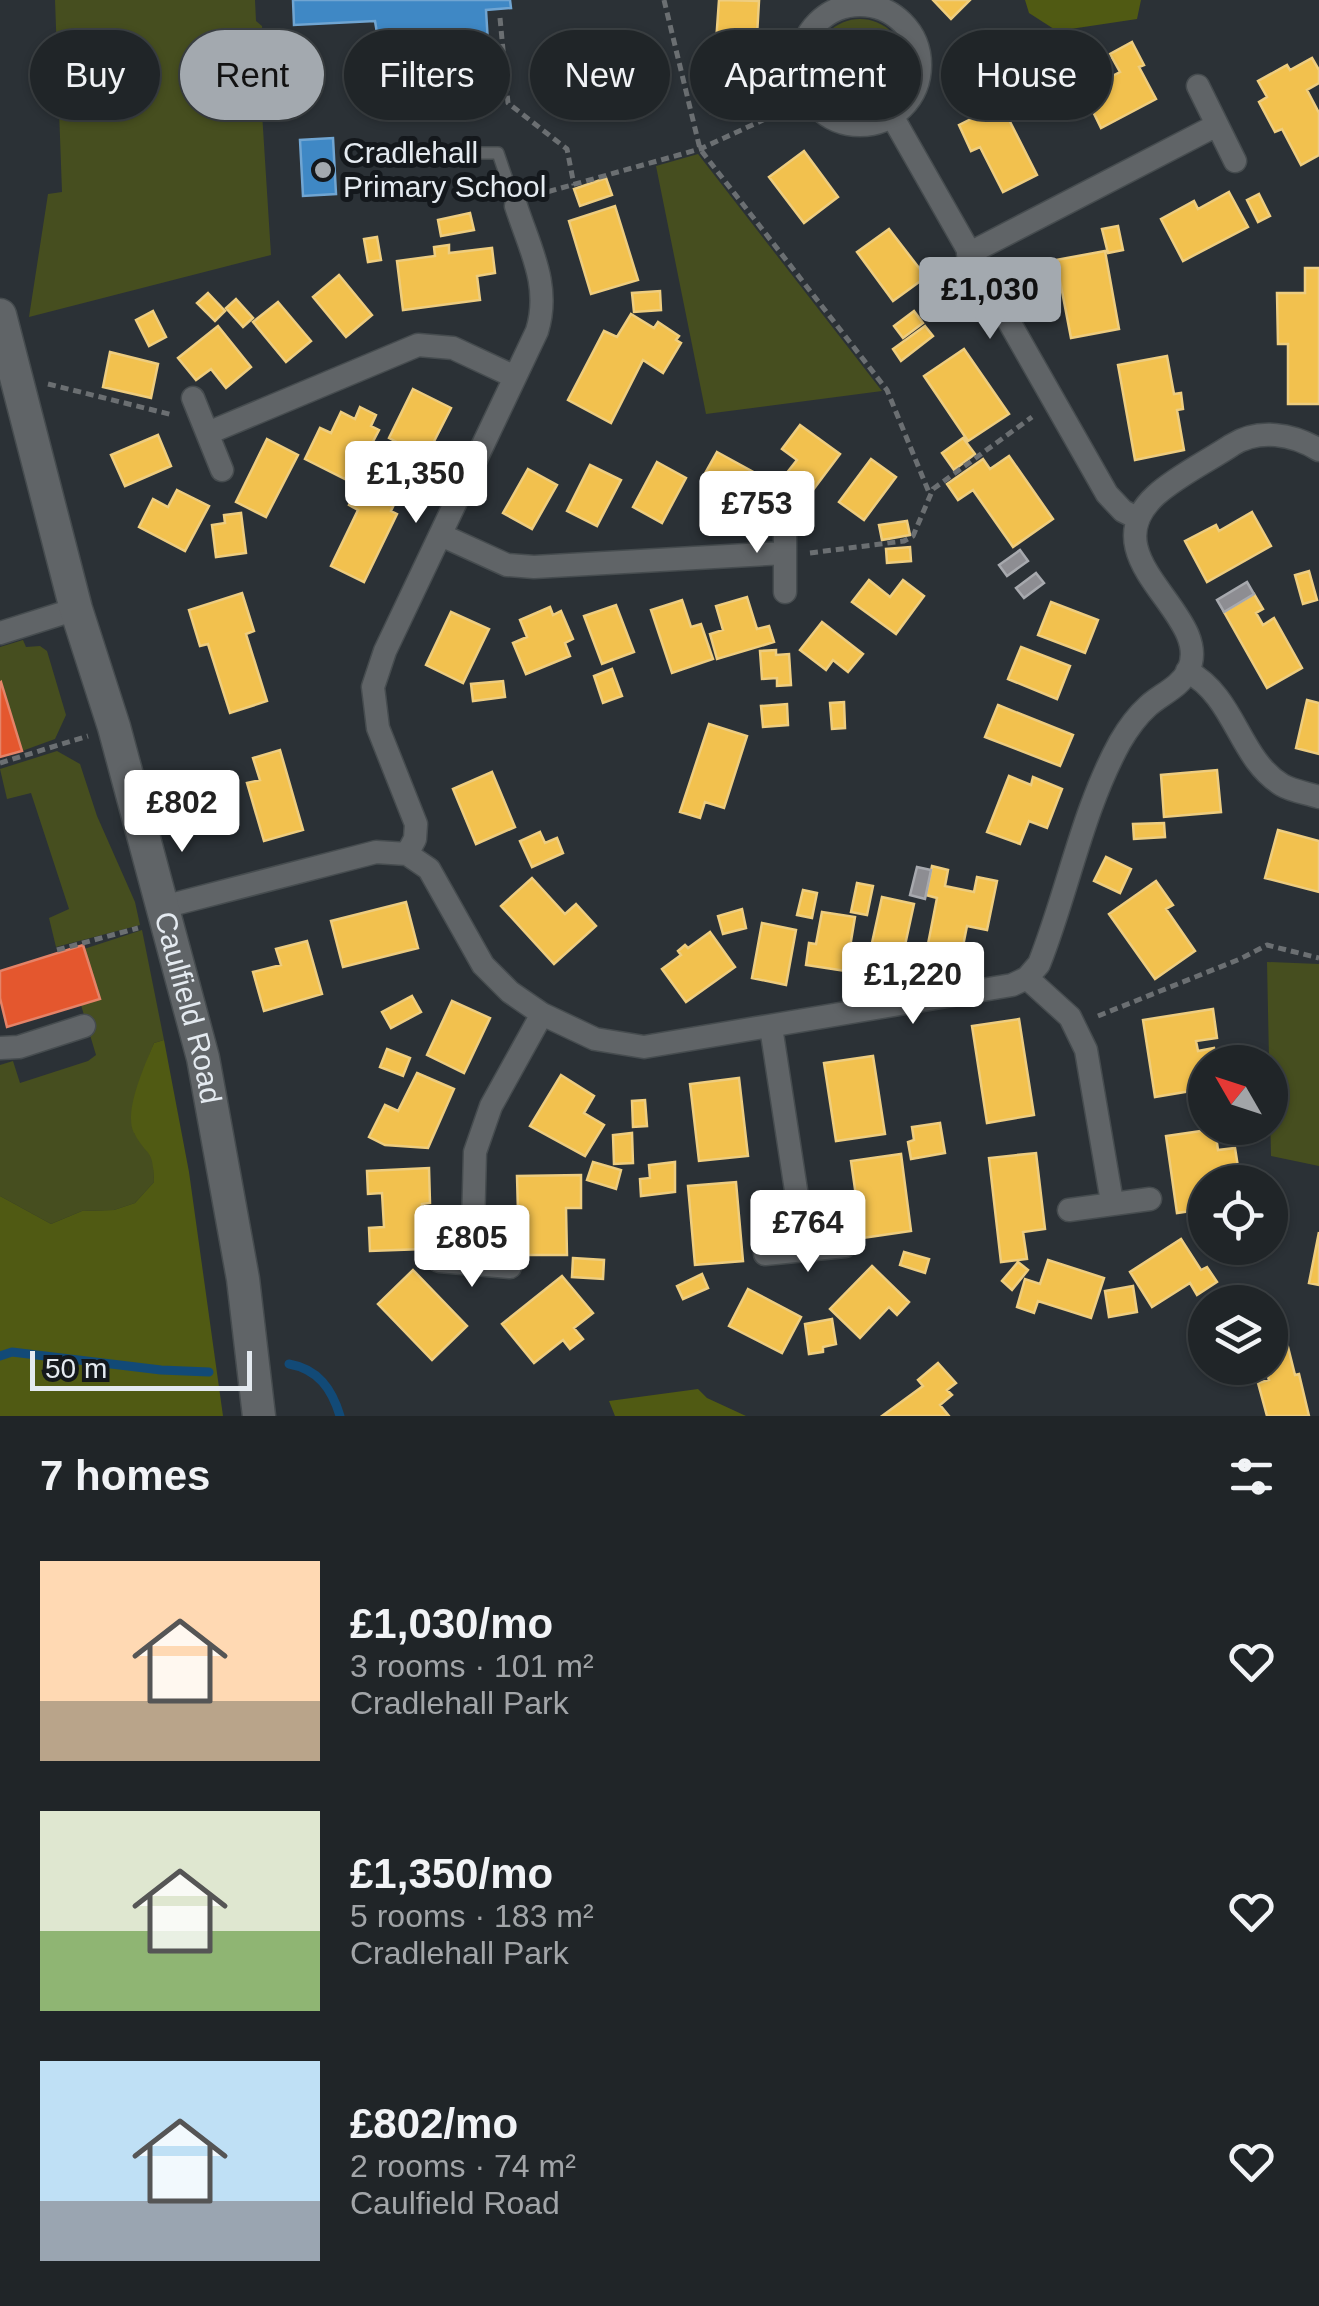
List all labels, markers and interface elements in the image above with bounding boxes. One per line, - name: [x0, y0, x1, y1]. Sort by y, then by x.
- chip: Buy: [30, 30, 160, 120]
- chip: Rent: [180, 30, 324, 120]
- chip: Filters: [344, 30, 510, 120]
- chip: New: [530, 30, 670, 120]
- chip: Apartment: [690, 30, 921, 120]
- chip: House: [941, 30, 1112, 120]
- place label: Cradlehall Primary School: [343, 136, 546, 203]
- marker: Cradlehall Primary School: [312, 159, 334, 181]
- pin: £1,030: [909, 257, 1071, 342]
- text: £1,030: [941, 271, 1039, 307]
- pin: £1,350: [335, 441, 497, 526]
- text: £1,350: [367, 455, 465, 491]
- pin: £753: [698, 471, 816, 556]
- text: £753: [721, 485, 793, 521]
- pin: £802: [123, 770, 241, 855]
- text: £802: [146, 784, 218, 820]
- street label: Caulfield Road: [148, 908, 228, 1106]
- pin: £1,220: [832, 942, 994, 1027]
- text: £1,220: [864, 956, 962, 992]
- north arrow: [1188, 1045, 1288, 1145]
- map controls: [1188, 1045, 1288, 1385]
- button: locate: [1188, 1165, 1288, 1265]
- pin: £764: [749, 1190, 867, 1275]
- text: £764: [772, 1204, 844, 1240]
- pin: £805: [413, 1205, 531, 1290]
- text: £805: [436, 1219, 508, 1255]
- button: layers: [1188, 1285, 1288, 1385]
- scale bar: [30, 1346, 252, 1390]
- text: 50 m: [45, 1353, 107, 1384]
- icon: filters: [1224, 1449, 1279, 1504]
- text: 7 homes: [40, 1452, 210, 1499]
- text: £1,030/mo: [350, 1600, 553, 1647]
- icon: home: [120, 1601, 240, 1721]
- icon: heart: [1224, 1634, 1279, 1689]
- text: 3 rooms · 101 m²: [350, 1648, 594, 1684]
- text: Cradlehall Park: [350, 1685, 569, 1721]
- text: £1,350/mo: [350, 1850, 553, 1897]
- icon: home: [120, 1851, 240, 1971]
- icon: heart: [1224, 1884, 1279, 1939]
- text: 5 rooms · 183 m²: [350, 1898, 594, 1934]
- text: Cradlehall Park: [350, 1935, 569, 1971]
- text: £802/mo: [350, 2100, 518, 2147]
- icon: home: [120, 2101, 240, 2221]
- icon: heart: [1224, 2134, 1279, 2189]
- text: 2 rooms · 74 m²: [350, 2148, 576, 2184]
- text: Caulfield Road: [350, 2185, 560, 2221]

